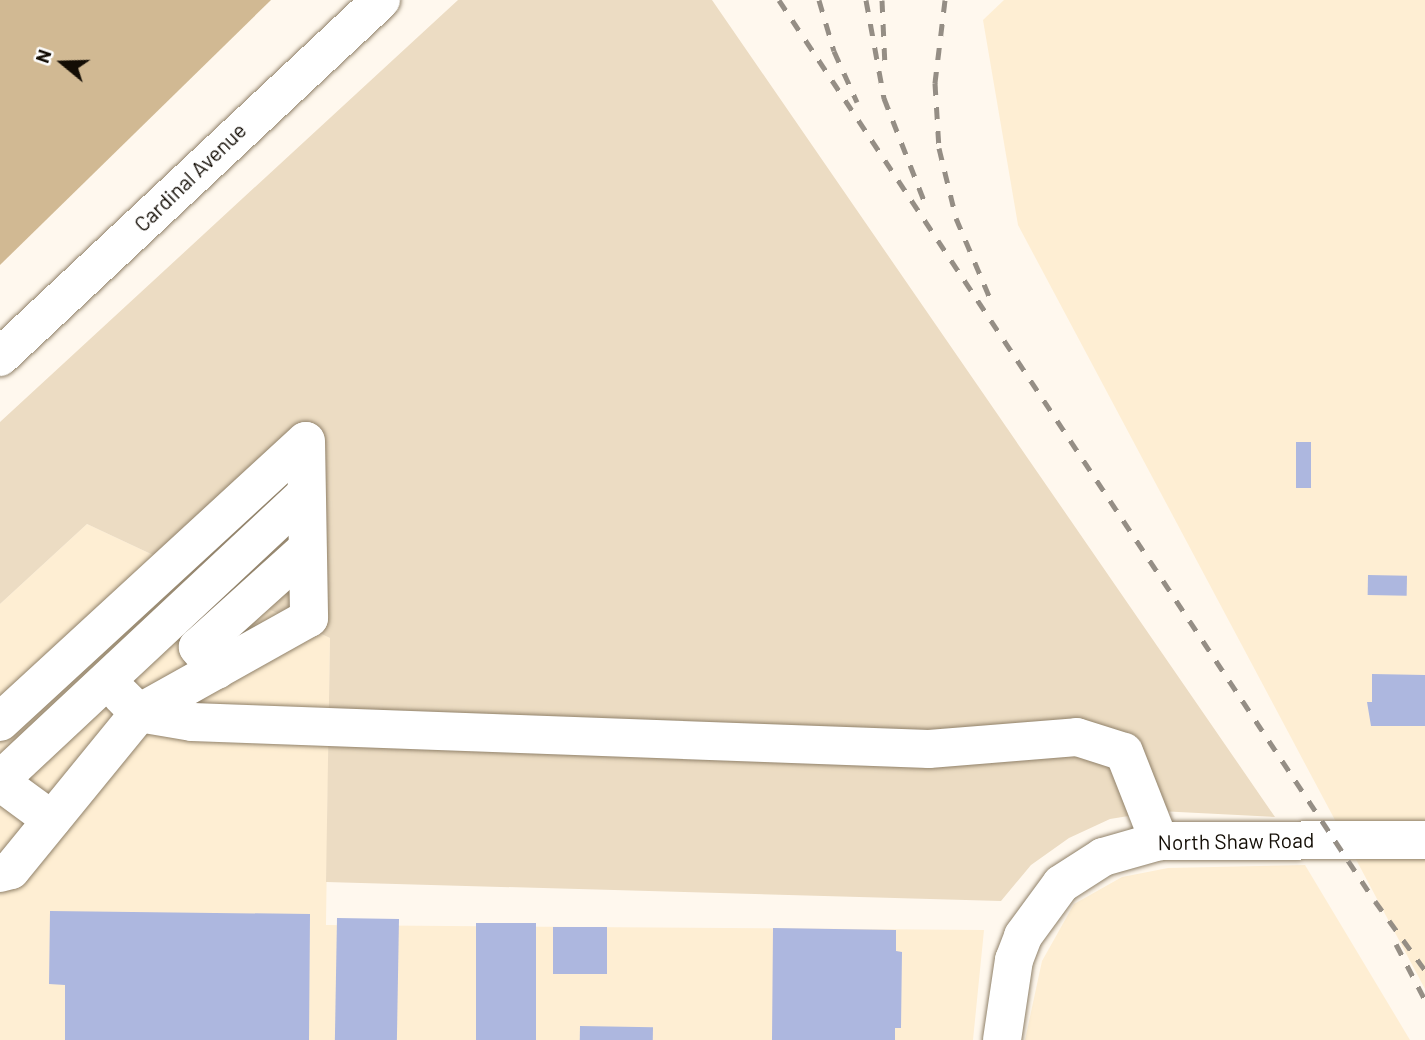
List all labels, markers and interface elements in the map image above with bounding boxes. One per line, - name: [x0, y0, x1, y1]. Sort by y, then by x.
- north arrow: [28, 28, 98, 98]
- text: N: [30, 46, 56, 66]
- street label: Cardinal Avenue: [129, 117, 251, 237]
- street label: North Shaw Road: [1157, 827, 1315, 855]

